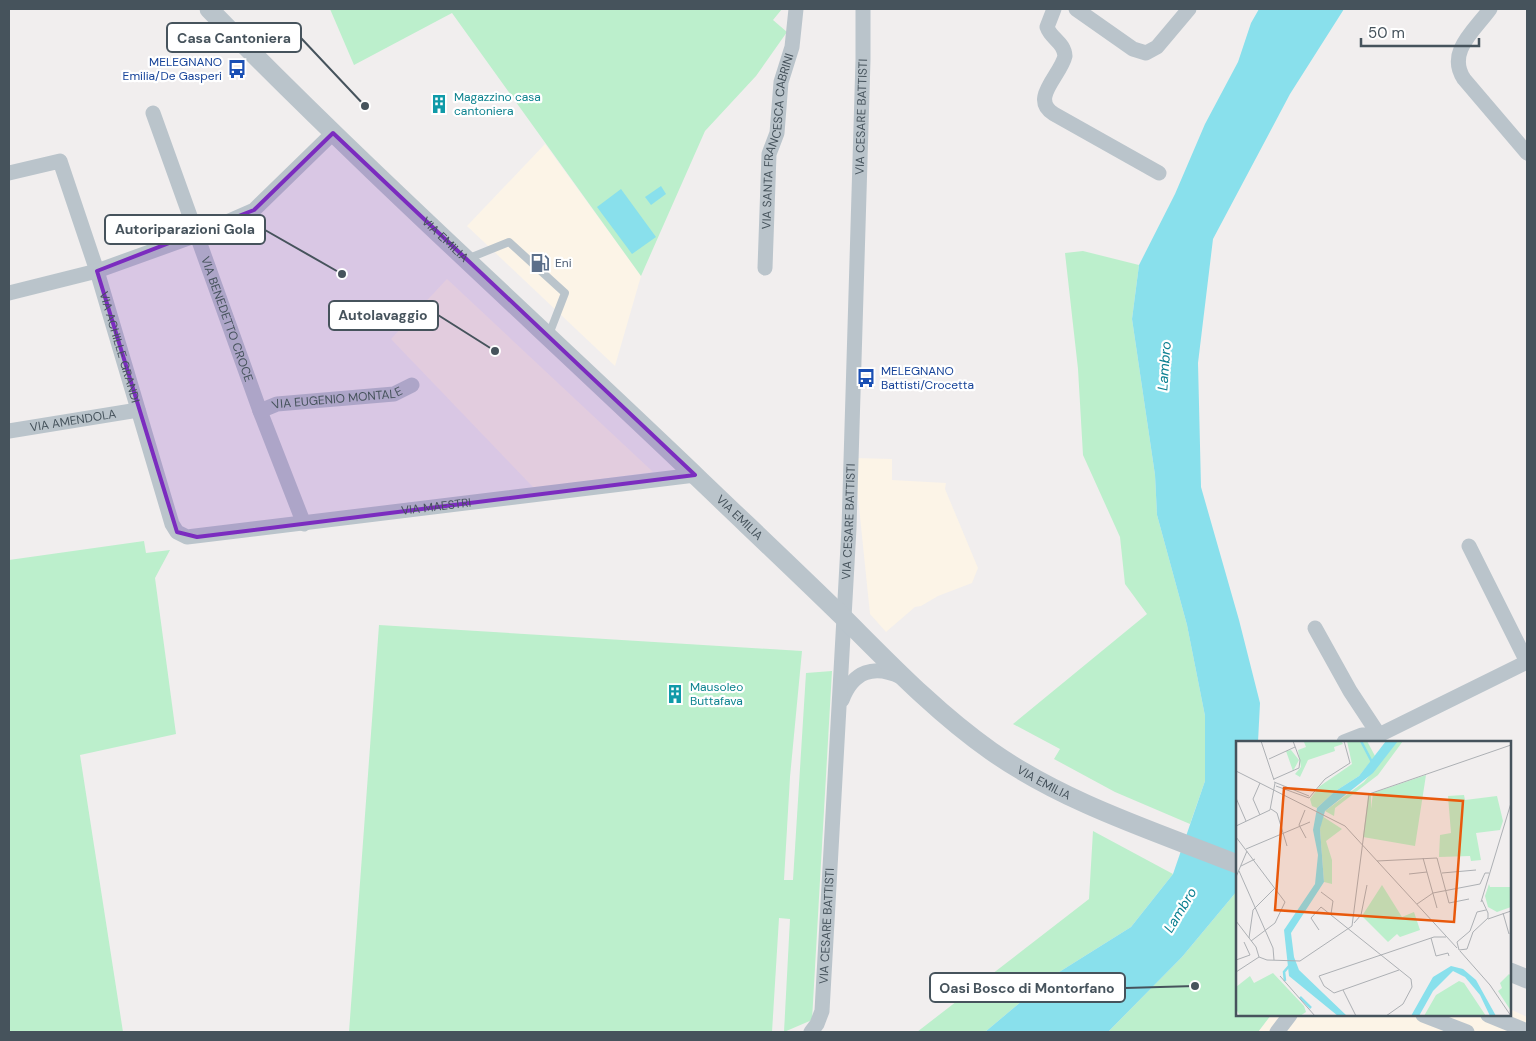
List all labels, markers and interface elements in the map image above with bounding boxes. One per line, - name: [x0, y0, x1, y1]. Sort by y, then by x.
- scale bar: [1361, 15, 1478, 47]
- callout: Casa Cantoniera: [167, 23, 301, 52]
- text: 50 m: [1368, 23, 1405, 43]
- text: Casa Cantoniera: [177, 29, 291, 47]
- street label: VIA SANTA FRANCESCA CABRINI: [758, 51, 798, 230]
- place label: MELEGNANO Emilia/De Gasperi: [123, 54, 222, 84]
- bus stop icon: MELEGNANO Emilia/De Gasperi: [226, 58, 248, 80]
- street label: VIA CESARE BATTISTI: [852, 59, 871, 175]
- place label: Magazzino casa cantoniera: [454, 89, 541, 119]
- building icon: Magazzino casa cantoniera: [428, 93, 450, 115]
- street label: VIA EMILIA: [418, 214, 472, 266]
- callout: Autoriparazioni Gola: [105, 215, 265, 244]
- text: Autoriparazioni Gola: [115, 220, 255, 238]
- fuel station icon: Eni: [529, 252, 551, 274]
- street label: VIA BENEDETTO CROCE: [197, 254, 257, 384]
- place label: Eni: [555, 255, 572, 271]
- street label: VIA ACHILLE GRANDI: [96, 290, 144, 405]
- callout: Autolavaggio: [329, 301, 438, 330]
- text: Autolavaggio: [338, 306, 428, 324]
- water label: Lambro: [1153, 341, 1175, 391]
- place label: MELEGNANO Battisti/Crocetta: [881, 363, 974, 393]
- bus stop icon: MELEGNANO Battisti/Crocetta: [855, 367, 877, 389]
- street label: VIA EUGENIO MONTALE: [270, 383, 405, 413]
- street label: VIA AMENDOLA: [29, 406, 117, 435]
- street label: VIA CESARE BATTISTI: [838, 463, 859, 580]
- street label: VIA EMILIA: [713, 492, 766, 544]
- street label: VIA MAESTRI: [400, 494, 472, 519]
- place label: Mausoleo Buttafava: [690, 679, 743, 709]
- building icon: Mausoleo Buttafava: [664, 683, 686, 705]
- inset map: [1236, 741, 1511, 1016]
- street label: VIA EMILIA: [1014, 762, 1073, 804]
- street label: VIA CESARE BATTISTI: [816, 868, 838, 985]
- water label: Lambro: [1160, 884, 1200, 936]
- callout: Oasi Bosco di Montorfano: [930, 973, 1125, 1002]
- text: Oasi Bosco di Montorfano: [939, 979, 1115, 997]

